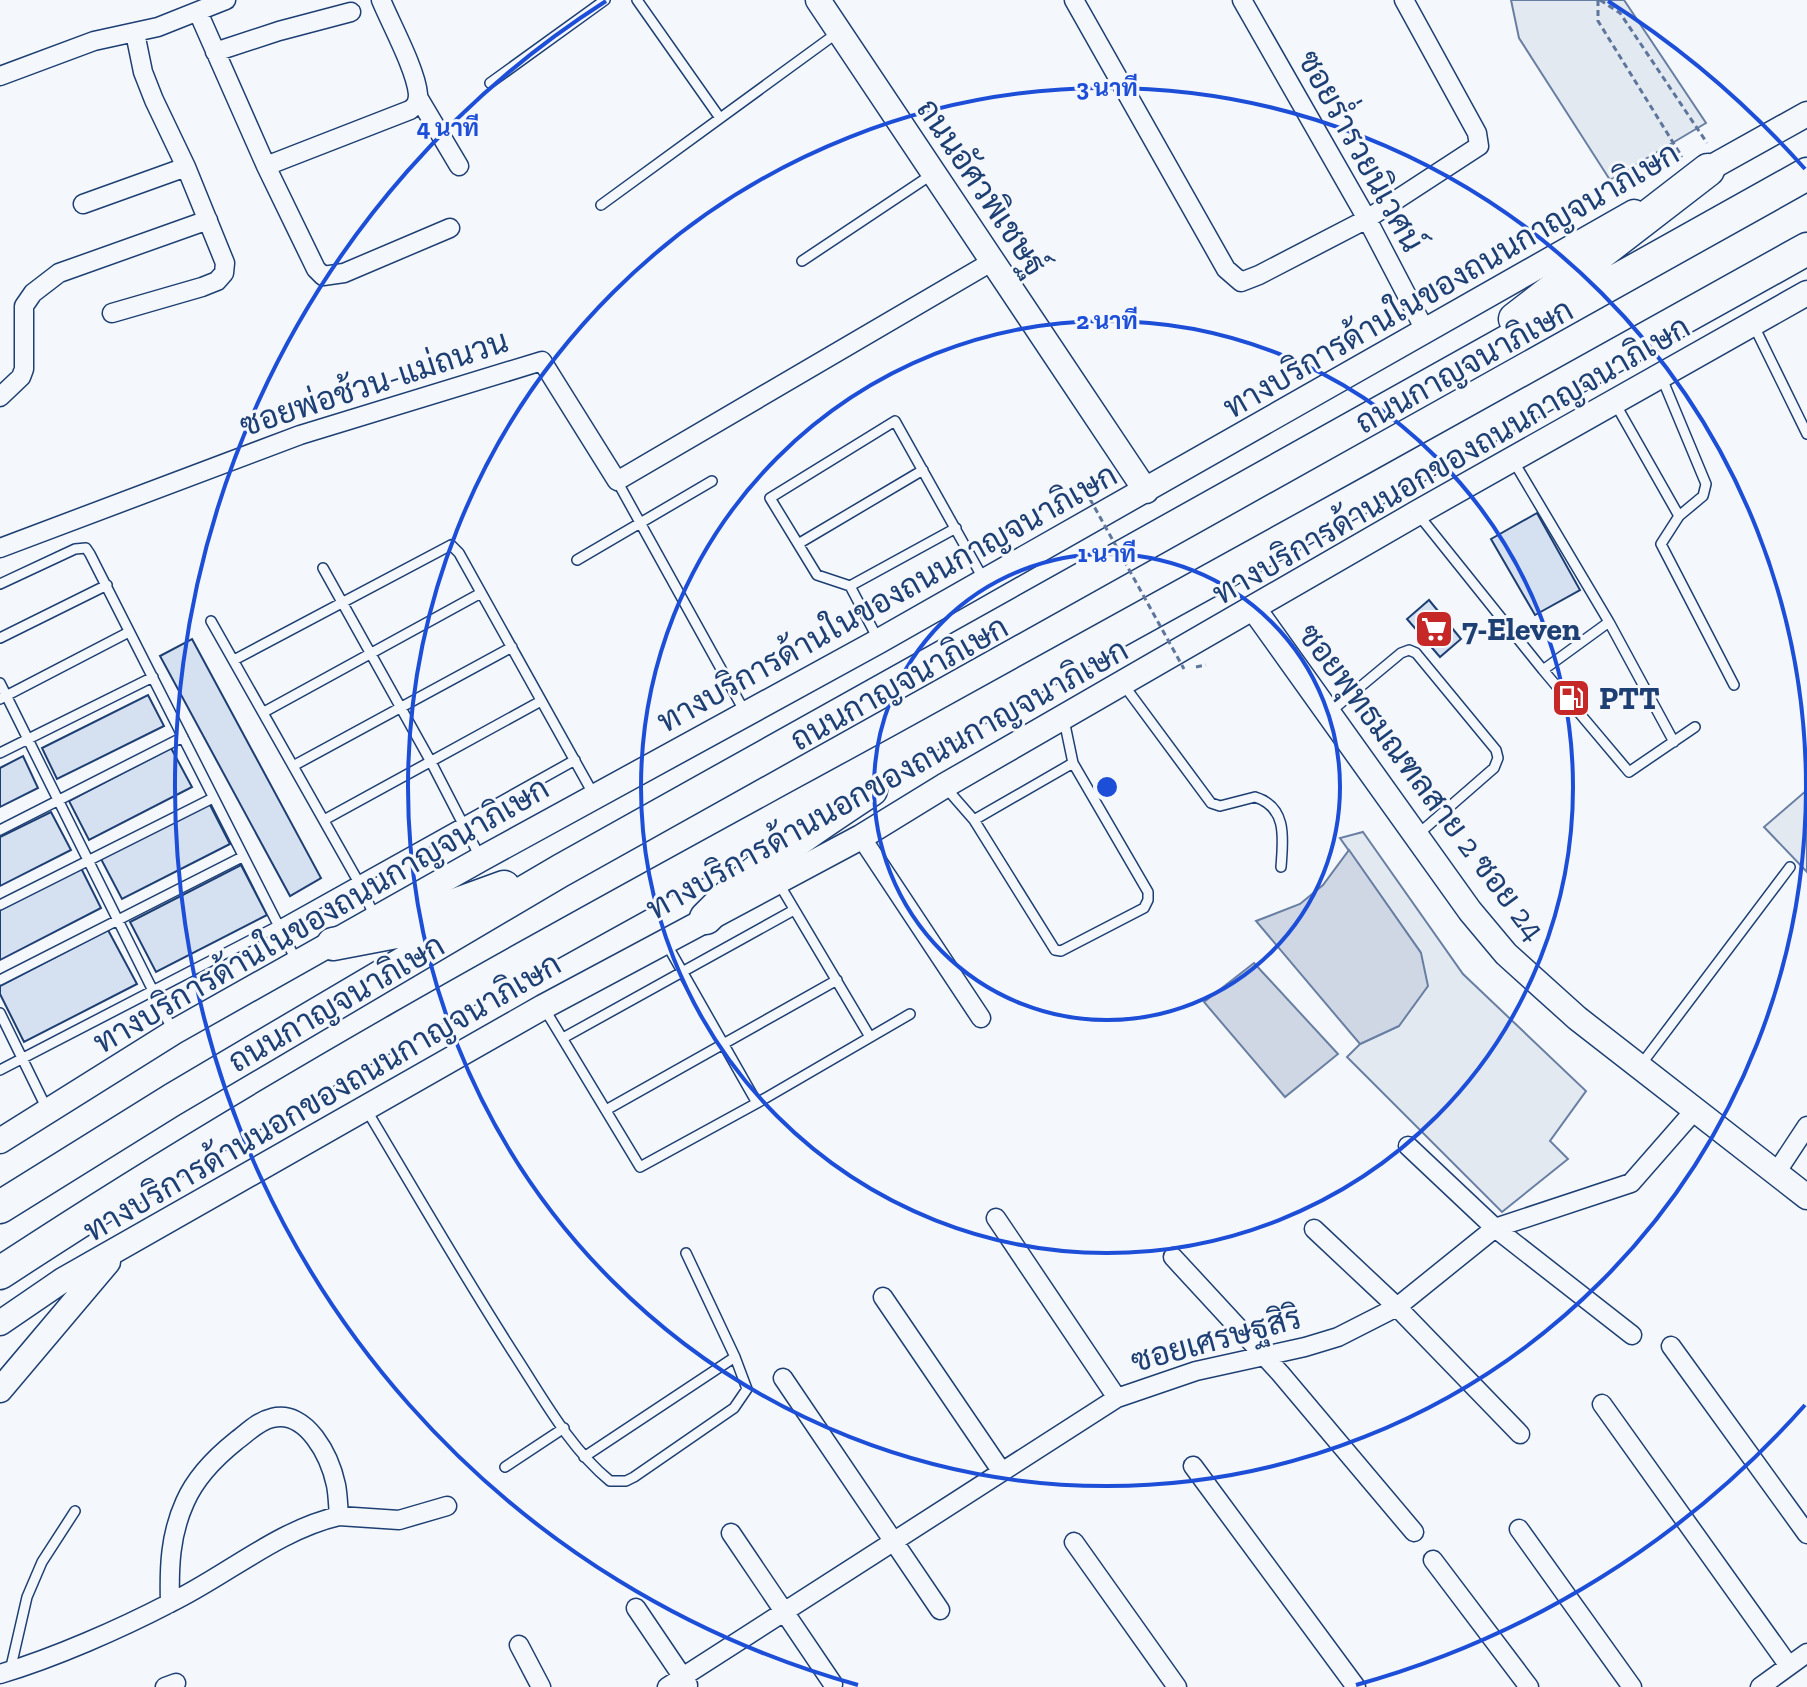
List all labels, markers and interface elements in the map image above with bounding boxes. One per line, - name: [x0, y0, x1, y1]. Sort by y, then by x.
- street label: ซอยร่ำรวยนิเวศน์: [1290, 40, 1439, 258]
- text: 3 นาที: [1076, 73, 1138, 102]
- street label: ถนนอัศวพิเชษฐ์: [907, 90, 1057, 284]
- text: 4 นาที: [417, 113, 479, 142]
- street label: ทางบริการด้านในของถนนกาญจนาภิเษก: [1216, 133, 1686, 427]
- street label: ถนนกาญจนาภิเษก: [1348, 290, 1580, 442]
- text: 2 นาที: [1076, 306, 1138, 335]
- street label: ทางบริการด้านนอกของถนนกาญจนาภิเษก: [1205, 306, 1696, 613]
- street label: ซอยพ่อช้วน-แม่ถนวน: [234, 320, 513, 444]
- street label: ทางบริการด้านในของถนนกาญจนาภิเษก: [650, 455, 1124, 741]
- text: 1 นาที: [1078, 539, 1136, 568]
- street label: ถนนกาญจนาภิเษก: [783, 607, 1015, 759]
- supermarket icon: 7-Eleven: [1413, 608, 1455, 650]
- place label: 7-Eleven: [1462, 610, 1581, 648]
- street label: ซอยพุทธมณฑลสาย 2 ซอย 24: [1288, 616, 1554, 950]
- street label: ทางบริการด้านนอกของถนนกาญจนาภิเษก: [639, 629, 1134, 928]
- fuel station icon: PTT: [1550, 677, 1592, 719]
- place label: PTT: [1599, 679, 1660, 717]
- street label: ทางบริการด้านในของถนนกาญจนาภิเษก: [86, 768, 556, 1062]
- centre of rings: [1093, 773, 1121, 801]
- street label: ถนนกาญจนาภิเษก: [221, 926, 451, 1080]
- street label: ทางบริการด้านนอกของถนนกาญจนาภิเษก: [76, 943, 567, 1250]
- street label: ซอยเศรษฐสิริ: [1127, 1298, 1306, 1382]

